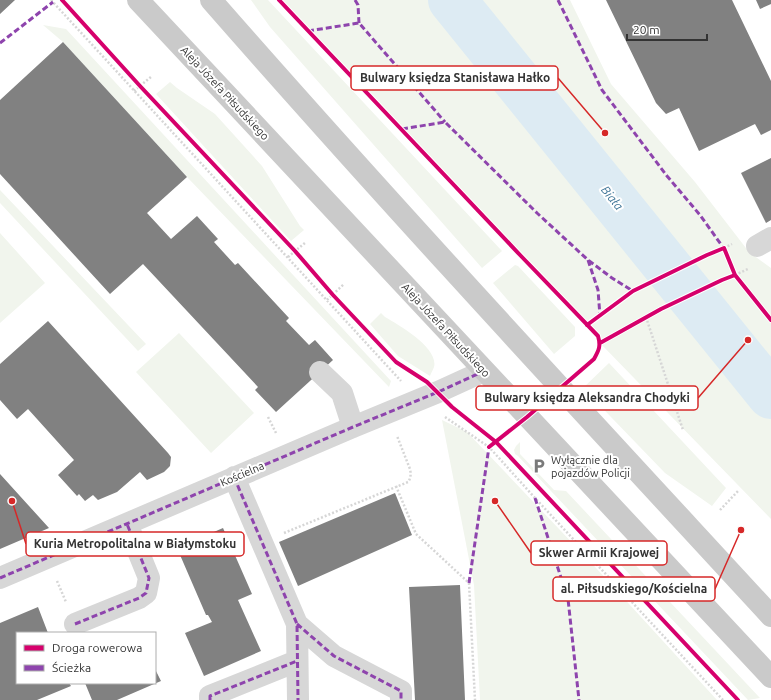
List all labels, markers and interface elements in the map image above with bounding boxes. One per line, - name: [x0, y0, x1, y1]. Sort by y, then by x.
- scale bar: [627, 16, 707, 42]
- text: 20 m: [633, 23, 660, 36]
- street label: Aleja Józefa Piłsudskiego: [178, 44, 272, 142]
- callout: Bulwary księdza Stanisława Hałko: [351, 66, 558, 90]
- text: Bulwary księdza Stanisława Hałko: [360, 71, 550, 85]
- water label: Biała: [599, 183, 626, 213]
- street label: Aleja Józefa Piłsudskiego: [399, 281, 493, 379]
- callout: Bulwary księdza Aleksandra Chodyki: [476, 386, 698, 410]
- text: Bulwary księdza Aleksandra Chodyki: [484, 391, 690, 405]
- place label: Wyłącznie dla pojazdów Policji: [551, 454, 630, 479]
- parking icon: Wyłącznie dla pojazdów Policji: [530, 457, 548, 475]
- street label: Kościelna: [218, 459, 266, 489]
- callout: Kuria Metropolitalna w Białymstoku: [26, 532, 244, 556]
- text: Kuria Metropolitalna w Białymstoku: [34, 537, 236, 550]
- callout: Skwer Armii Krajowej: [531, 541, 667, 565]
- text: Skwer Armii Krajowej: [539, 546, 659, 559]
- callout: al. Piłsudskiego/Kościelna: [553, 577, 715, 601]
- text: al. Piłsudskiego/Kościelna: [561, 582, 707, 595]
- legend: [16, 632, 156, 684]
- text: Droga rowerowa: [52, 641, 142, 654]
- text: Ścieżka: [52, 661, 91, 674]

